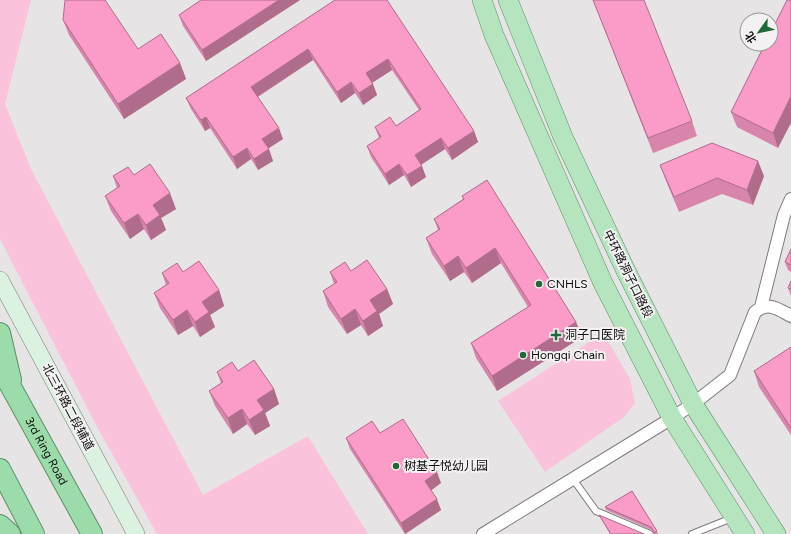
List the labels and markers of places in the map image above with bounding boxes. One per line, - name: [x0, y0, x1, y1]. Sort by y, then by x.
- place label: CNHLS: [547, 277, 588, 291]
- marker: CNHLS: [534, 279, 544, 289]
- place label: 洞子口医院: [565, 328, 625, 342]
- marker: 洞子口医院: [550, 329, 562, 341]
- place label: Hongqi Chain: [531, 348, 605, 362]
- marker: Hongqi Chain: [518, 350, 528, 360]
- place label: 树基子悦幼儿园: [404, 459, 488, 473]
- marker: 树基子悦幼儿园: [391, 461, 401, 471]

